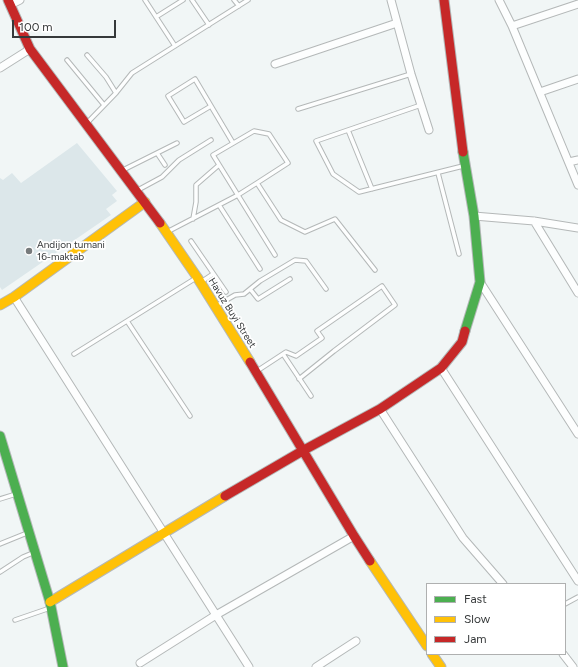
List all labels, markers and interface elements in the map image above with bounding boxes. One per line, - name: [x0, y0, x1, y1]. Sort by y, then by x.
- scale bar: [14, 12, 118, 38]
- text: 100 m: [19, 20, 53, 34]
- place label: Andijon tumani 16-maktab: [37, 239, 105, 262]
- marker: Andijon tumani 16-maktab: [24, 246, 34, 256]
- street label: Havuz Buyi Street: [206, 276, 258, 350]
- legend: [426, 583, 566, 655]
- text: Fast: [464, 592, 487, 606]
- text: Slow: [464, 612, 490, 626]
- text: Jam: [464, 632, 487, 646]

